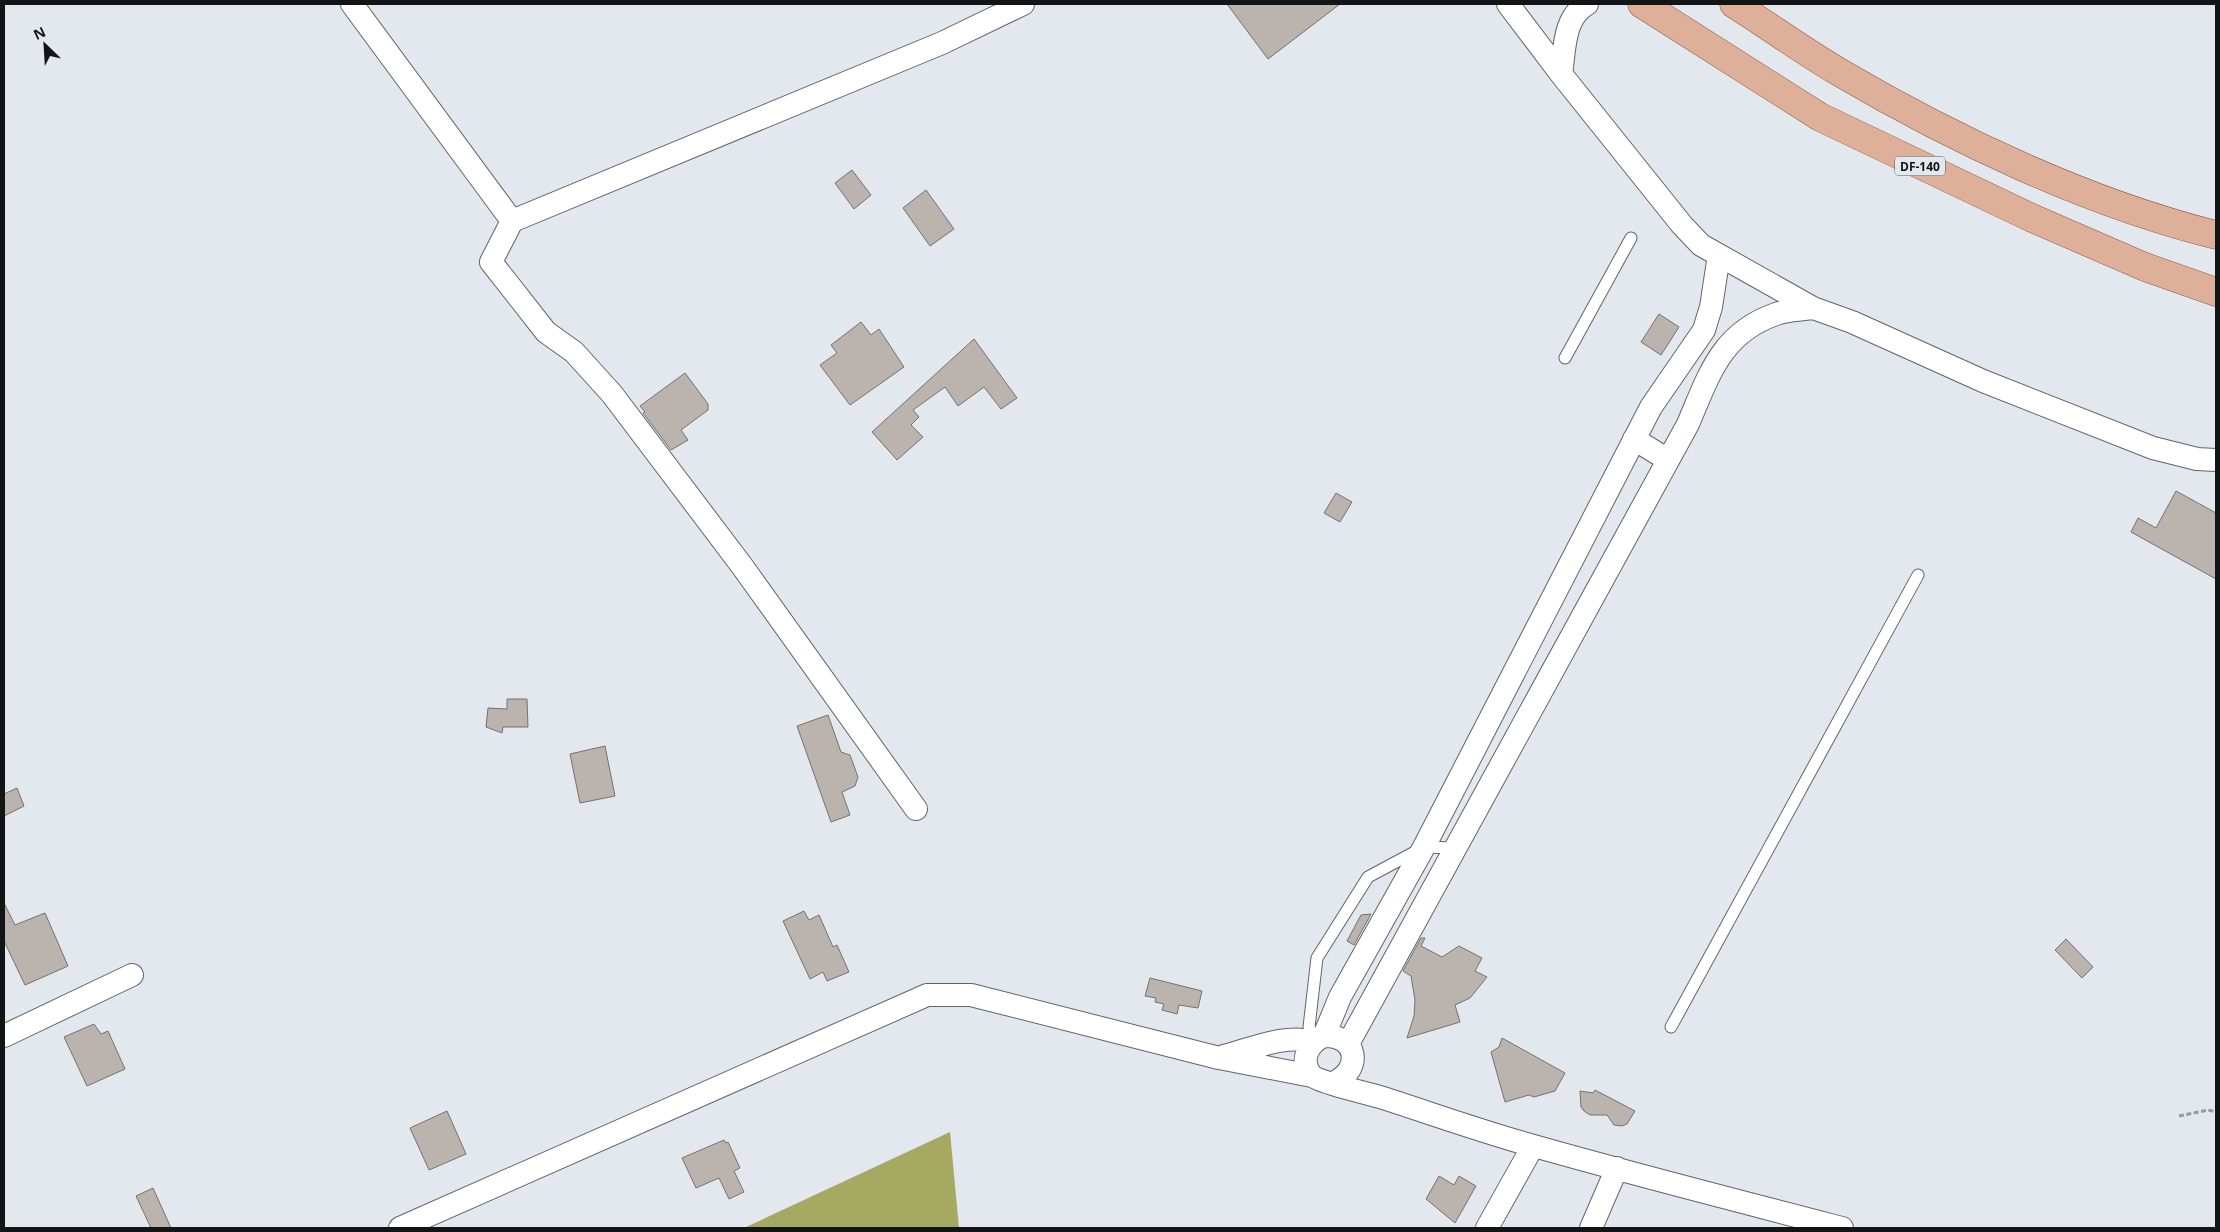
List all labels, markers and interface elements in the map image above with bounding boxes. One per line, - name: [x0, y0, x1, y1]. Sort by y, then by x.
- north arrow: [20, 20, 70, 70]
- text: N: [30, 22, 48, 44]
- road number: DF-140: [1895, 157, 1945, 176]

